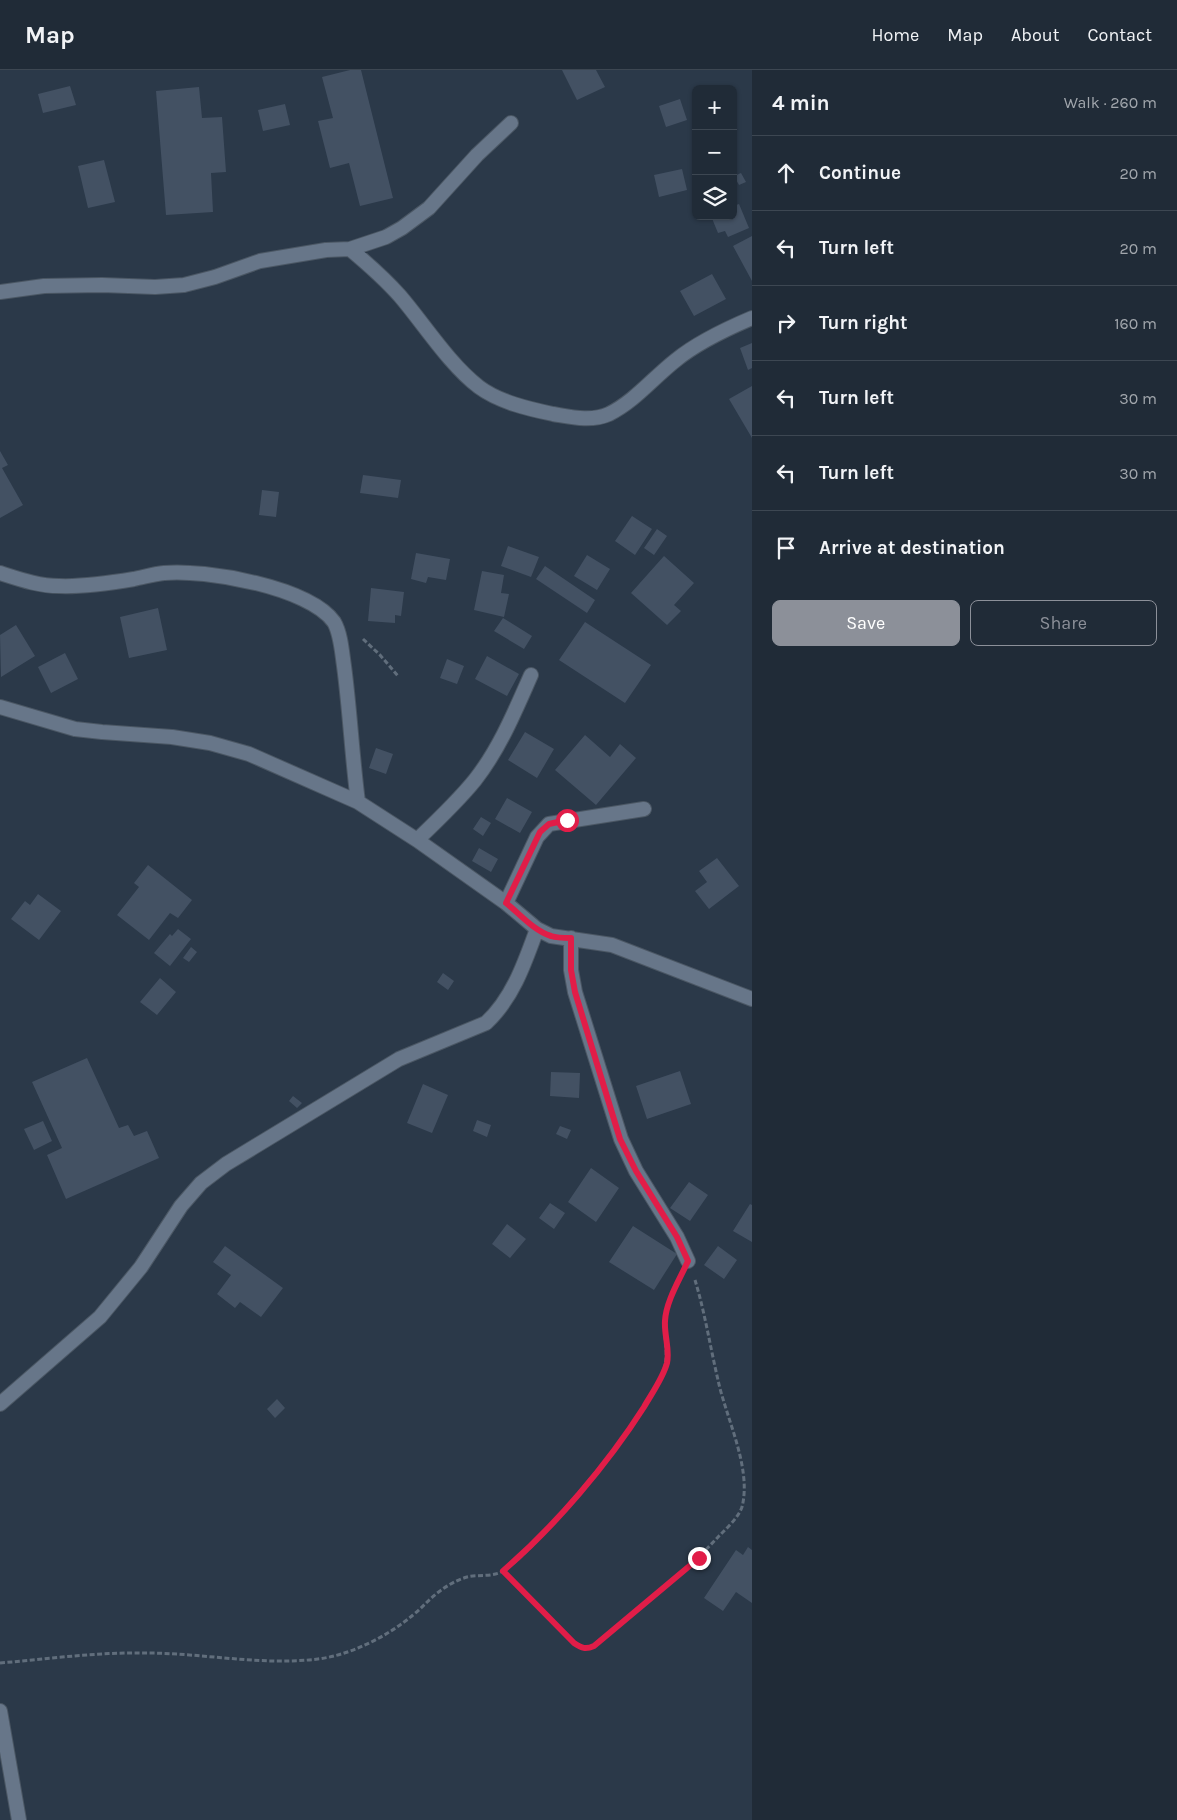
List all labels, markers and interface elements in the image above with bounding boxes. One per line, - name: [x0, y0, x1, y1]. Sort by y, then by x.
- text: Map: [25, 21, 75, 49]
- text: Home: [871, 24, 919, 46]
- text: Map: [947, 24, 983, 46]
- text: About: [1011, 24, 1060, 46]
- text: Contact: [1088, 24, 1152, 46]
- map controls: [692, 85, 737, 220]
- button: +: [692, 85, 737, 130]
- text: 4 min: [772, 91, 830, 115]
- text: Walk · 260 m: [1064, 93, 1157, 112]
- button: −: [692, 130, 737, 175]
- icon: ahead: [772, 159, 800, 187]
- text: Continue: [819, 162, 901, 184]
- text: 20 m: [1119, 164, 1157, 183]
- button: layers: [692, 175, 737, 220]
- icon: left: [772, 234, 800, 262]
- text: Turn left: [819, 237, 894, 259]
- text: 20 m: [1119, 239, 1157, 258]
- icon: right: [772, 309, 800, 337]
- text: Turn right: [819, 312, 908, 334]
- text: 160 m: [1114, 314, 1157, 333]
- icon: left: [772, 384, 800, 412]
- text: Turn left: [819, 387, 894, 409]
- text: 30 m: [1119, 389, 1157, 408]
- icon: left: [772, 459, 800, 487]
- text: Turn left: [819, 462, 894, 484]
- text: 30 m: [1119, 464, 1157, 483]
- icon: arrive: [772, 534, 800, 562]
- text: Arrive at destination: [819, 537, 1005, 559]
- button: Save: [772, 600, 960, 646]
- button: Share: [970, 600, 1157, 646]
- route start: [556, 809, 579, 832]
- route end: [688, 1547, 711, 1570]

